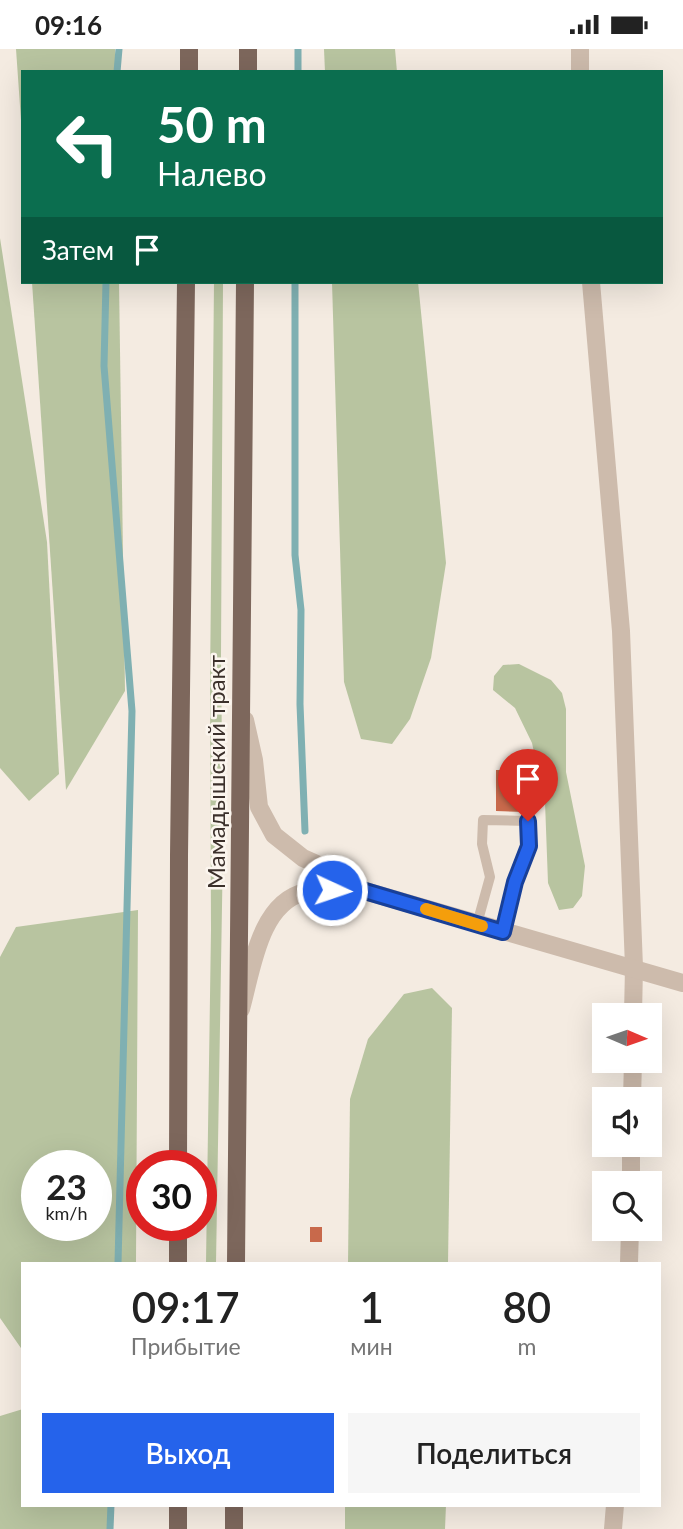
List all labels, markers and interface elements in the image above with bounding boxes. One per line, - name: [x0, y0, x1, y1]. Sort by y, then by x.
- text: 09:16: [35, 9, 102, 41]
- text: 50 m: [157, 95, 267, 153]
- icon: left: [42, 98, 133, 189]
- text: Налево: [157, 154, 267, 193]
- icon: arrive: [128, 231, 166, 269]
- text: Затем: [42, 234, 114, 266]
- street label: Мамадышский тракт: [201, 655, 230, 889]
- pin: [498, 749, 558, 821]
- icon: arrive: [509, 760, 547, 798]
- position arrow: [295, 853, 369, 927]
- north arrow: [592, 1003, 662, 1073]
- map controls: [592, 1003, 662, 1241]
- button: sound: [592, 1087, 662, 1157]
- speed limit sign: 30: [126, 1150, 217, 1241]
- text: 23: [46, 1165, 87, 1207]
- button: search: [592, 1171, 662, 1241]
- text: km/h: [45, 1202, 88, 1224]
- text: 09:17: [132, 1282, 240, 1332]
- text: 1: [359, 1282, 384, 1332]
- text: 80: [503, 1282, 551, 1332]
- text: Прибытие: [131, 1332, 241, 1360]
- text: мин: [350, 1332, 393, 1360]
- text: m: [517, 1332, 536, 1360]
- button: Выход: [42, 1413, 334, 1493]
- button: Поделиться: [348, 1413, 640, 1493]

